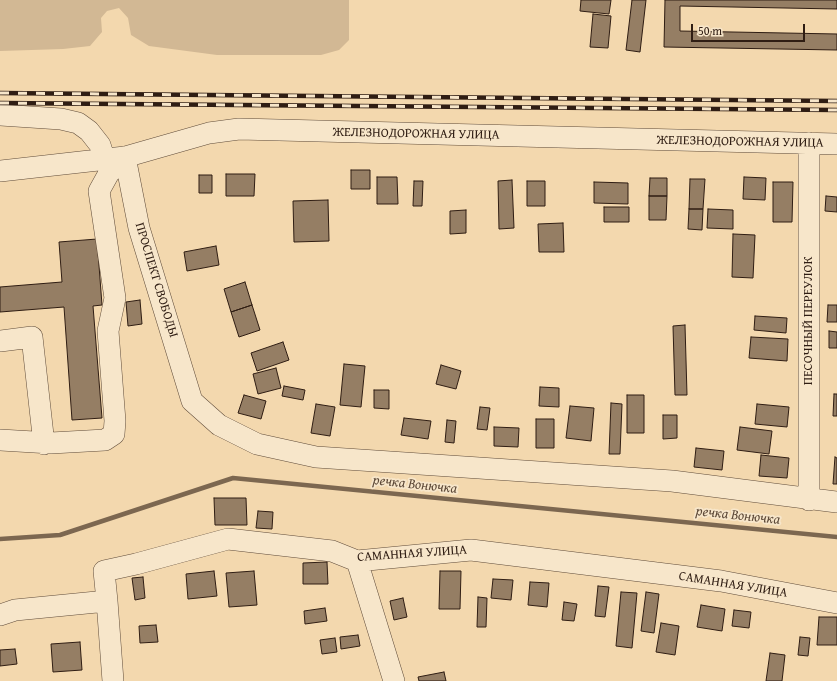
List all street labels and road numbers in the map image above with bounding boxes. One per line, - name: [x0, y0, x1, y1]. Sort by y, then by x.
- street label: ЖЕЛЕЗНОДОРОЖНАЯ УЛИЦА: [332, 125, 500, 143]
- street label: ЖЕЛЕЗНОДОРОЖНАЯ УЛИЦА: [656, 133, 824, 151]
- street label: ПРОСПЕКТ СВОБОДЫ: [131, 221, 181, 339]
- street label: ПЕСОЧНЫЙ ПЕРЕУЛОК: [801, 257, 817, 385]
- street label: САМАННАЯ УЛИЦА: [357, 542, 467, 566]
- street label: САМАННАЯ УЛИЦА: [678, 569, 788, 601]

